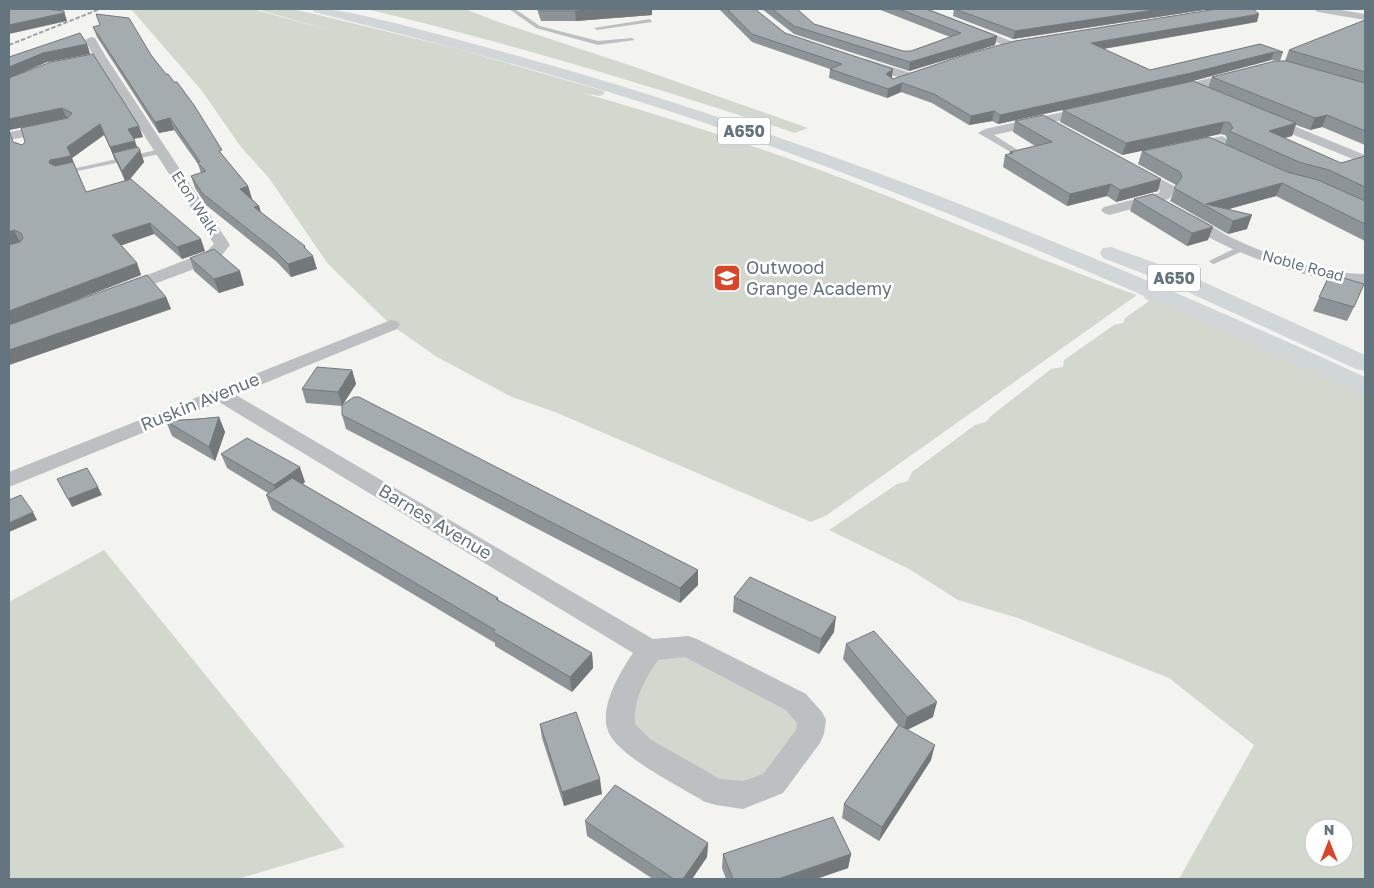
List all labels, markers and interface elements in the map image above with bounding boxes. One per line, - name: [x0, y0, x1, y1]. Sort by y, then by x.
- road number: A650: [718, 118, 770, 144]
- street label: Eton Walk: [168, 167, 223, 238]
- street label: Noble Road: [1261, 246, 1346, 285]
- place label: Outwood Grange Academy: [746, 256, 892, 299]
- school or university icon: Outwood Grange Academy: [712, 263, 742, 293]
- road number: A650: [1148, 264, 1200, 292]
- street label: Ruskin Avenue: [137, 367, 262, 435]
- street label: Barnes Avenue: [375, 479, 496, 564]
- north arrow: [1304, 818, 1354, 868]
- text: N: [1324, 821, 1334, 838]

